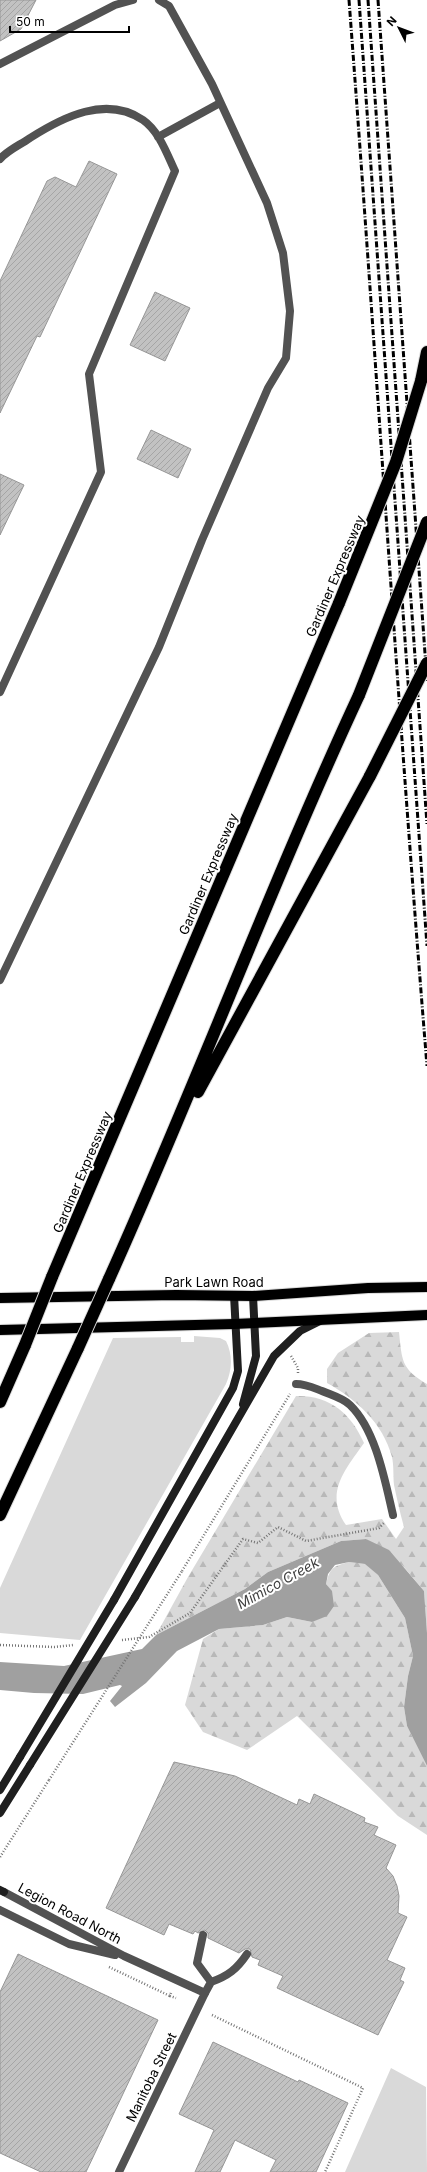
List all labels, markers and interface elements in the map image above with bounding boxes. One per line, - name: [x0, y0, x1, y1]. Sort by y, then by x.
- scale bar: [10, 8, 129, 34]
- north arrow: [379, 8, 419, 48]
- text: 50 m: [16, 14, 45, 29]
- text: N: [384, 14, 400, 29]
- street label: Gardiner Expressway: [302, 513, 368, 639]
- street label: Gardiner Expressway: [175, 811, 241, 937]
- street label: Gardiner Expressway: [49, 1109, 115, 1235]
- street label: Park Lawn Road: [164, 1274, 264, 1290]
- water label: Mimico Creek: [234, 1553, 322, 1612]
- street label: Legion Road North: [16, 1879, 124, 1947]
- street label: Manitoba Street: [122, 2030, 180, 2124]

